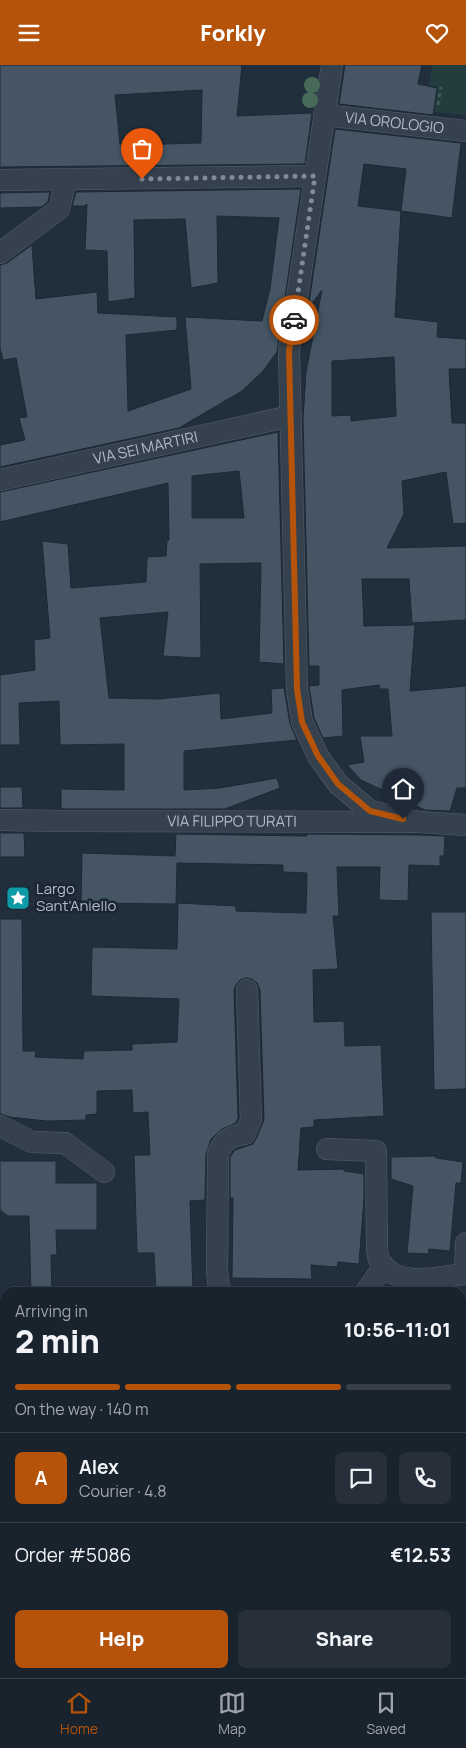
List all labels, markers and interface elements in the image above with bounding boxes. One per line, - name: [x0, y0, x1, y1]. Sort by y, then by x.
- text: Forkly: [200, 18, 266, 48]
- icon: menu: [15, 19, 43, 47]
- icon: heart: [423, 19, 451, 47]
- street label: VIA OROLOGIO: [344, 106, 445, 138]
- pin: [121, 128, 163, 179]
- icon: bag: [128, 135, 156, 163]
- courier: [269, 295, 319, 345]
- icon: car: [280, 306, 308, 334]
- street label: VIA SEI MARTIRI: [91, 426, 200, 469]
- pin: [382, 768, 424, 819]
- icon: home: [389, 775, 417, 803]
- street label: VIA FILIPPO TURATI: [167, 810, 297, 832]
- place label: Largo Sant'Aniello: [36, 878, 117, 916]
- place icon: Largo Sant'Aniello: [5, 885, 31, 911]
- text: Arriving in: [15, 1300, 88, 1322]
- text: 10:56–11:01: [344, 1317, 451, 1343]
- text: 2 min: [15, 1319, 100, 1363]
- text: On the way · 140 m: [15, 1398, 149, 1420]
- button: chat: [335, 1452, 387, 1504]
- button: phone: [399, 1452, 451, 1504]
- text: Alex: [79, 1454, 119, 1480]
- text: A: [35, 1465, 47, 1491]
- text: Courier · 4.8: [79, 1480, 167, 1502]
- text: Order #5086: [15, 1542, 131, 1568]
- text: €12.53: [390, 1542, 451, 1568]
- button: Help: [15, 1610, 228, 1668]
- button: Share: [238, 1610, 451, 1668]
- tab: Home: [60, 1689, 98, 1738]
- tab: Map: [218, 1689, 246, 1738]
- tab: Saved: [366, 1689, 406, 1738]

